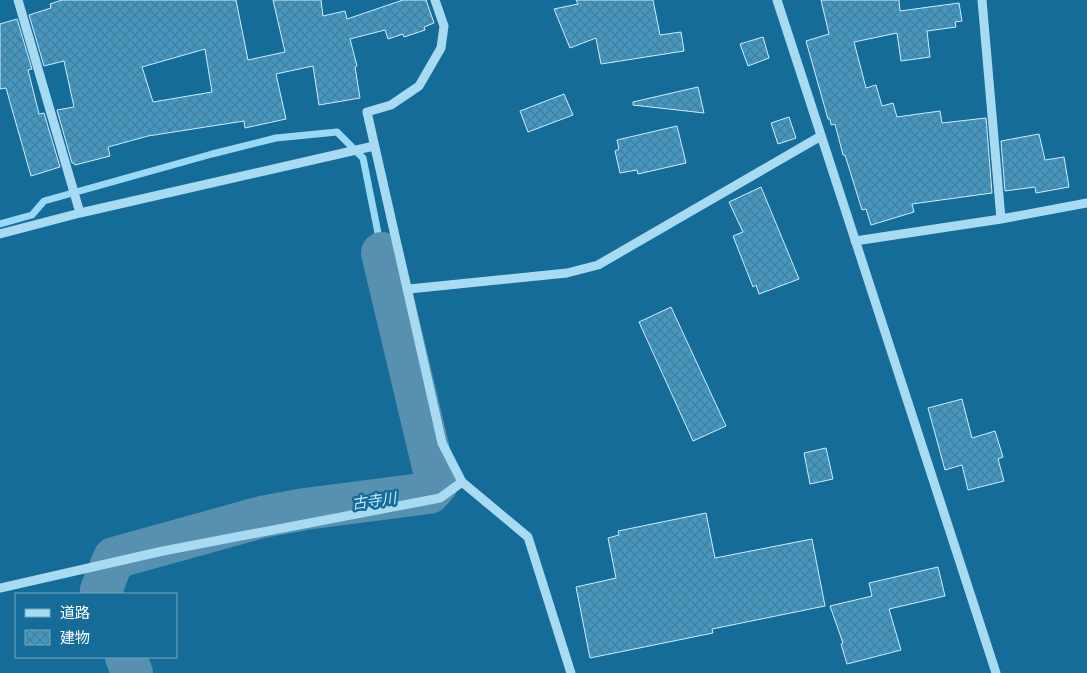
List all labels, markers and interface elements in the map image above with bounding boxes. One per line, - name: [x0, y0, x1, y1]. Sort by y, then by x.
- water label: 古寺川: [350, 489, 400, 513]
- legend: [15, 593, 178, 658]
- text: 道路: [60, 604, 90, 622]
- text: 建物: [60, 629, 90, 647]

